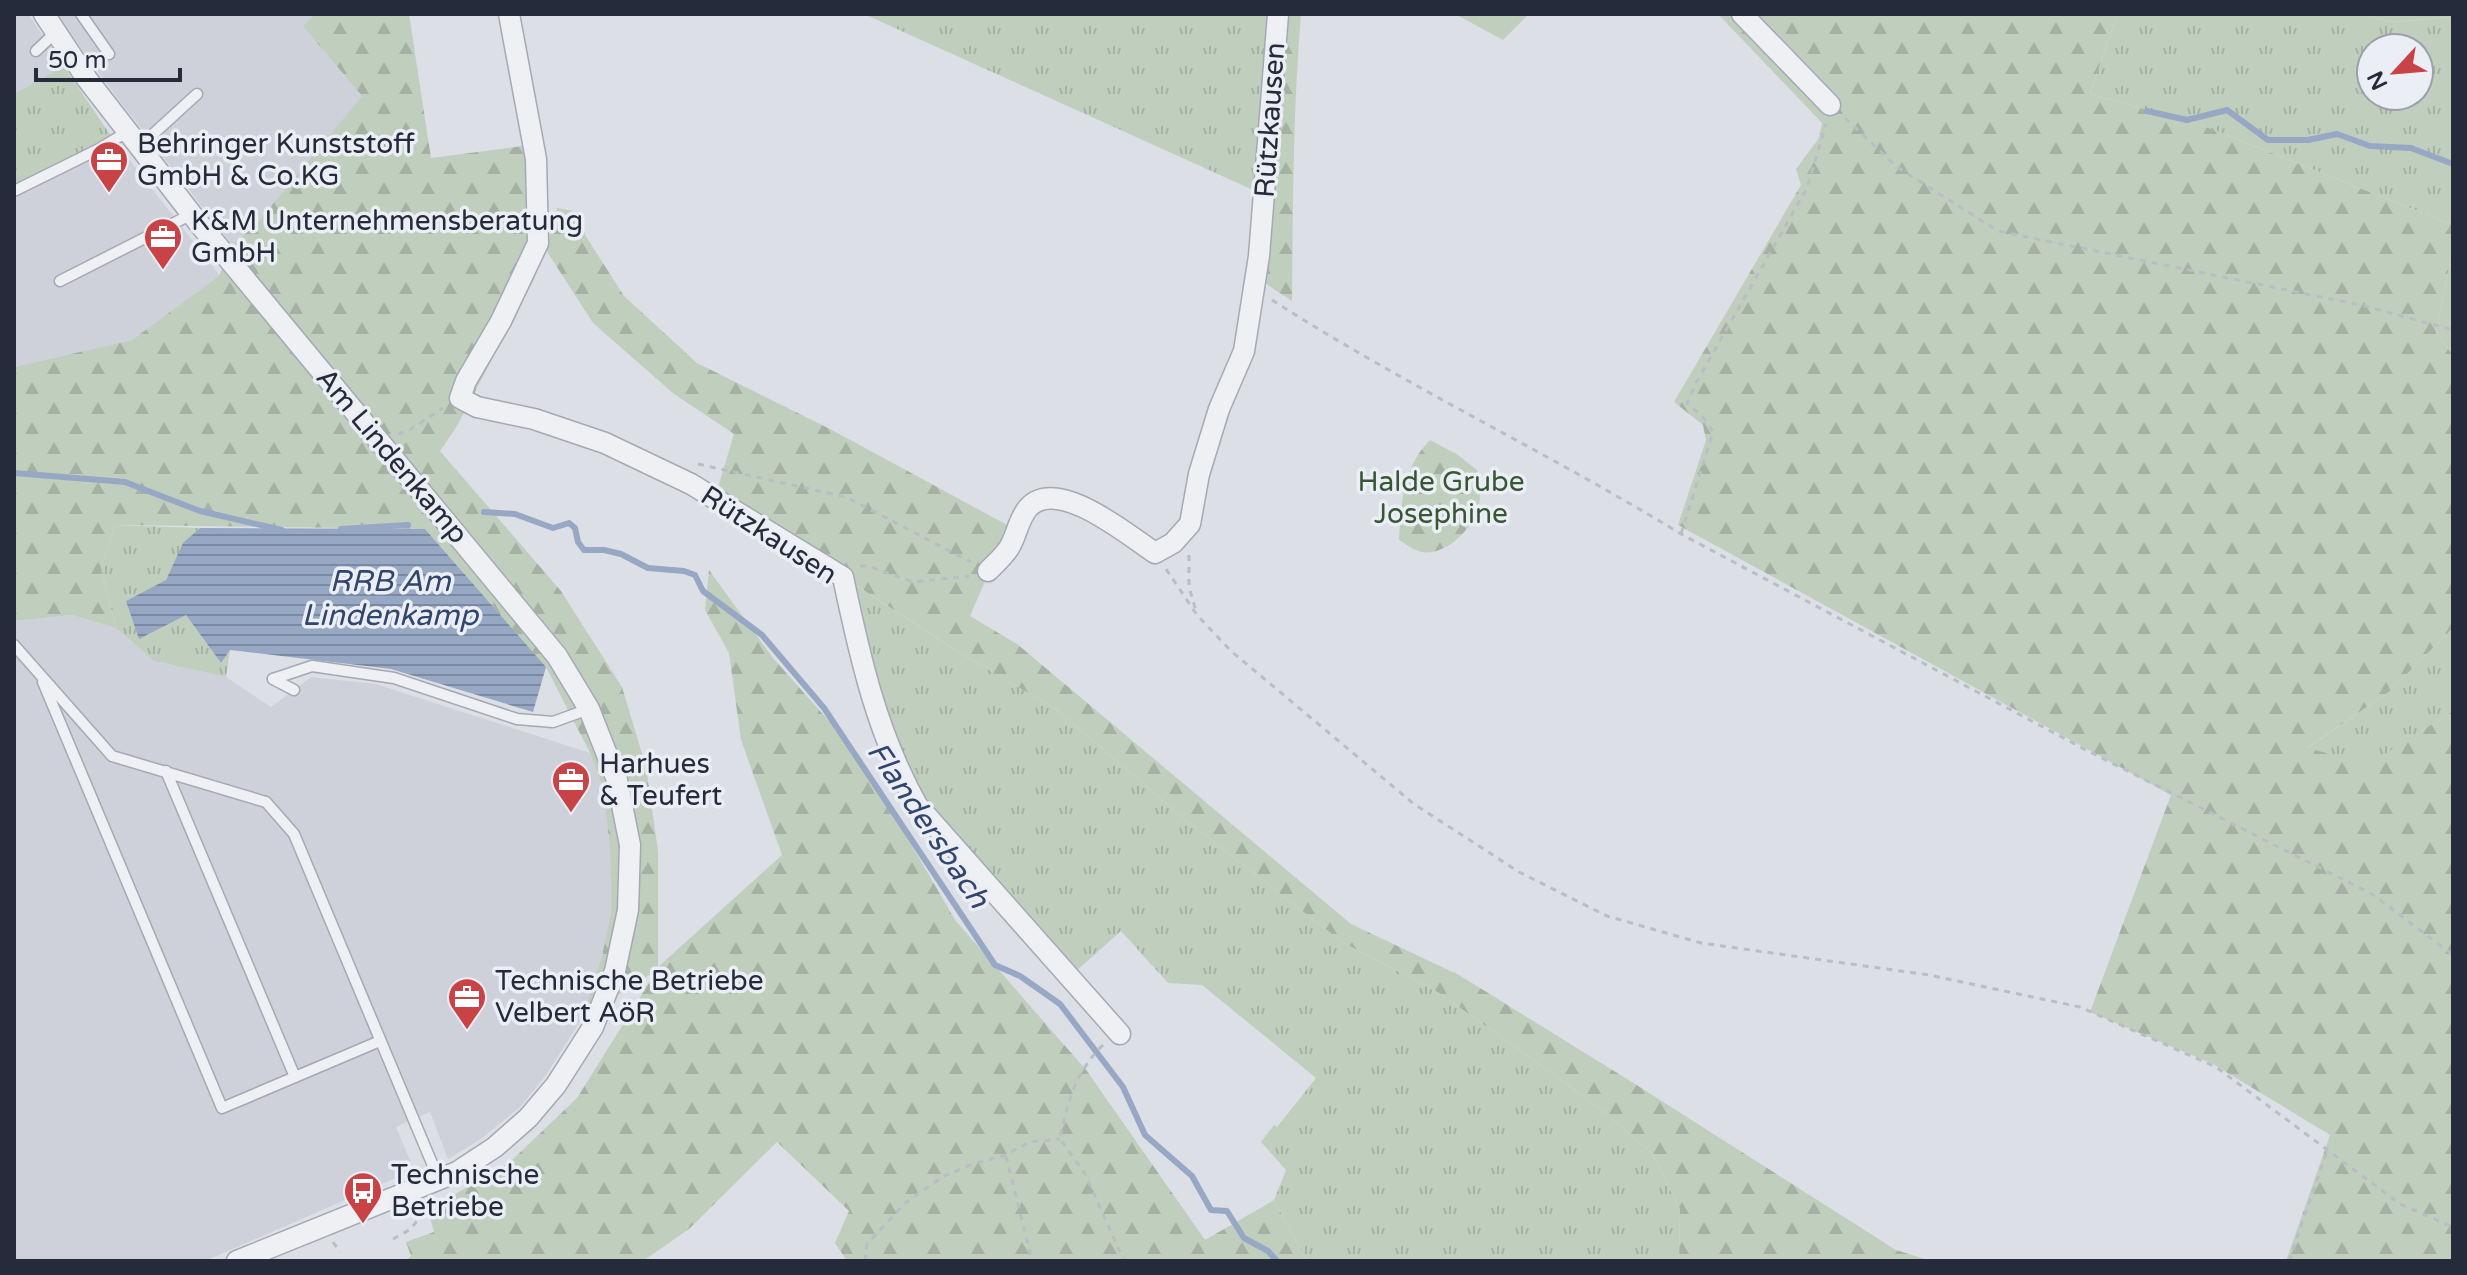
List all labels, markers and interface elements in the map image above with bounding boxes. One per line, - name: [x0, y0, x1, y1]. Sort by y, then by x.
- scale bar: [36, 32, 180, 82]
- north arrow: [2355, 32, 2435, 112]
- street label: Rützkausen: [1248, 41, 1292, 199]
- text: 50 m: [48, 46, 106, 75]
- text: N: [2362, 67, 2393, 94]
- place label: Behringer Kunststoff GmbH & Co.KG: [137, 127, 415, 193]
- office icon: Behringer Kunststoff GmbH & Co.KG: [88, 139, 130, 194]
- place label: K&M Unternehmensberatung GmbH: [191, 204, 583, 270]
- office icon: K&M Unternehmensberatung GmbH: [142, 216, 184, 271]
- street label: Am Lindenkamp: [309, 361, 475, 551]
- park label: Halde Grube Josephine: [1357, 465, 1525, 531]
- street label: Rützkausen: [694, 478, 844, 592]
- water label: RRB Am Lindenkamp: [302, 563, 480, 634]
- water label: Flandersbach: [859, 735, 998, 916]
- place label: Harhues & Teufert: [599, 747, 722, 813]
- office icon: Harhues & Teufert: [550, 759, 592, 814]
- place label: Technische Betriebe Velbert AöR: [495, 964, 764, 1030]
- office icon: Technische Betriebe Velbert AöR: [446, 976, 488, 1031]
- place label: Technische Betriebe: [391, 1158, 539, 1224]
- bus stop icon: Technische Betriebe: [342, 1170, 384, 1225]

